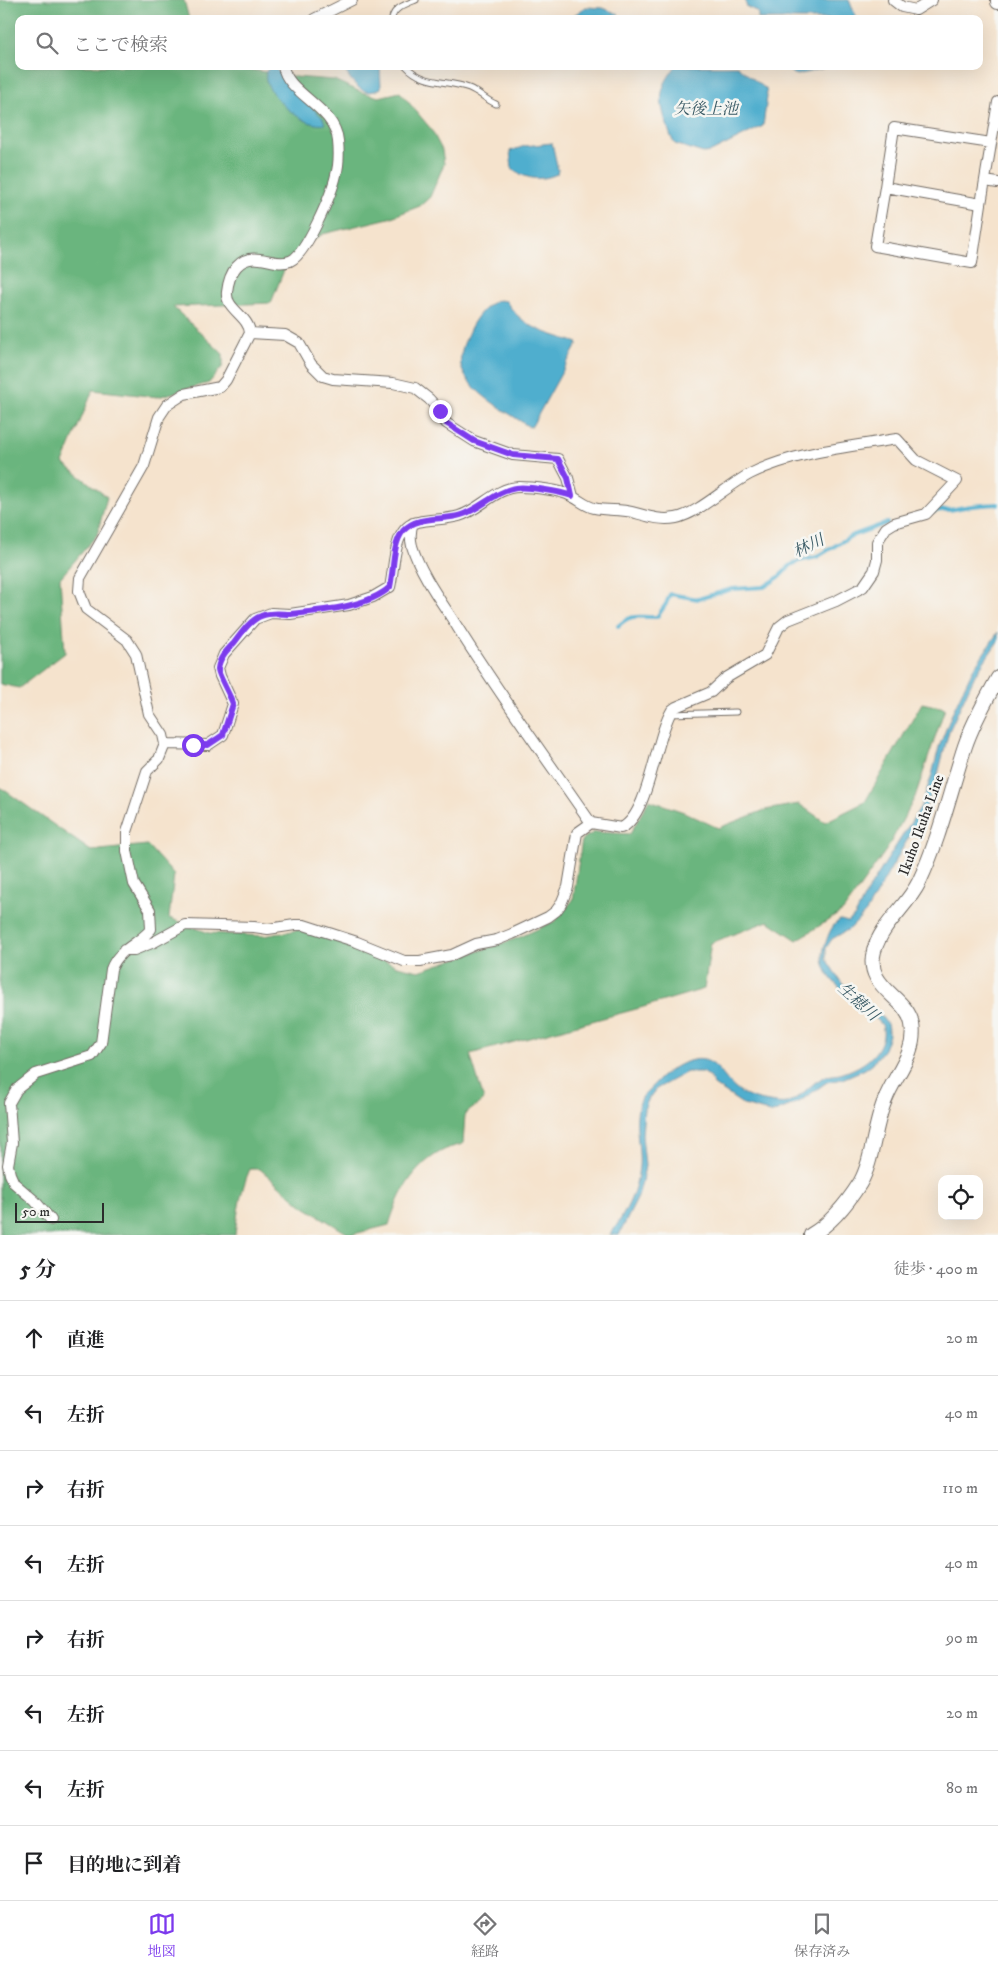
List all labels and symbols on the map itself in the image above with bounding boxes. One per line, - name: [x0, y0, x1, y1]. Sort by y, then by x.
- water label: 矢後上池: [674, 99, 740, 119]
- route end: [429, 400, 452, 423]
- water label: 林川: [790, 529, 829, 562]
- route start: [182, 734, 205, 757]
- street label: Ikuho Ikuha Line: [894, 772, 949, 878]
- water label: 生穂川: [834, 978, 884, 1027]
- scale bar: [15, 1200, 104, 1223]

